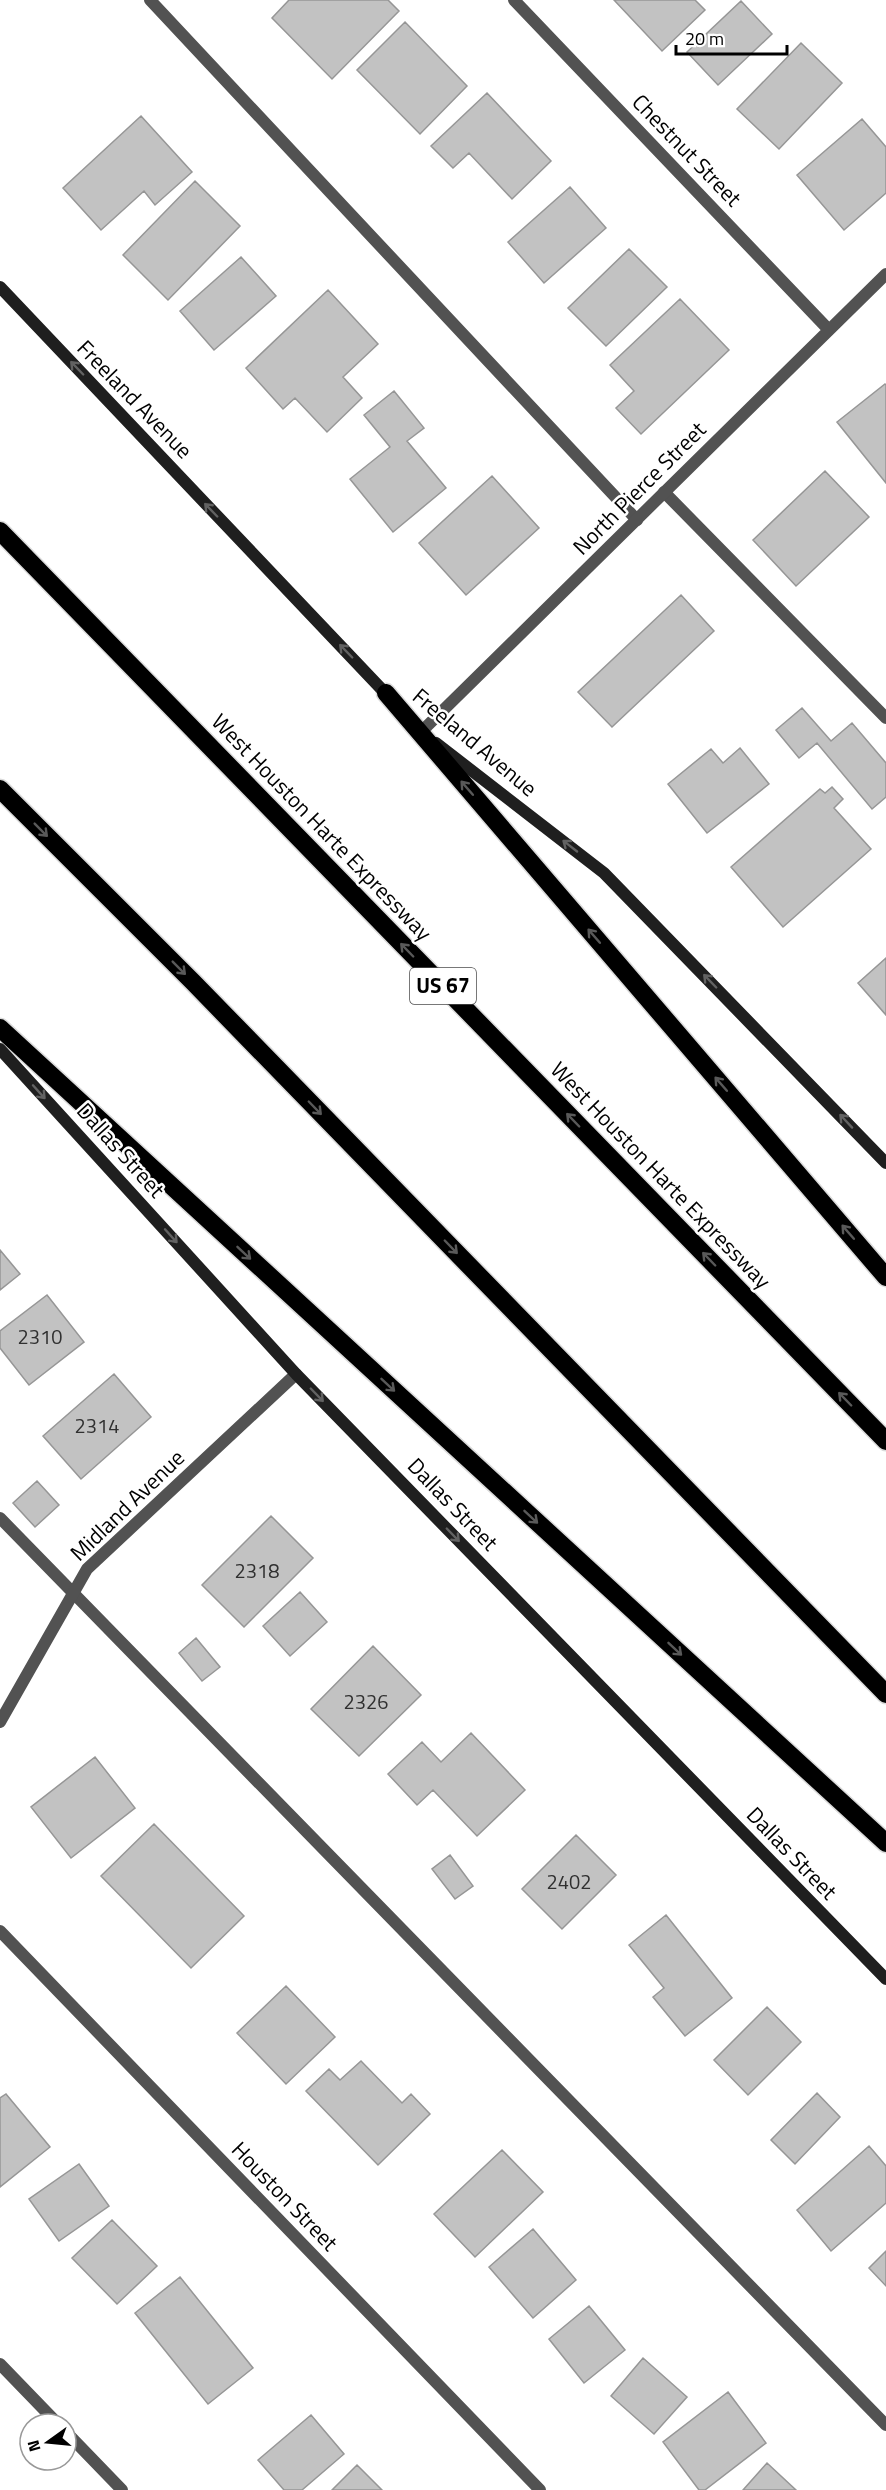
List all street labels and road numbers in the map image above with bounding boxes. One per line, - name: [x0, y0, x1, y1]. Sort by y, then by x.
- street label: Chestnut Street: [624, 86, 750, 214]
- street label: Freeland Avenue: [69, 332, 201, 466]
- street label: North Pierce Street: [564, 413, 714, 563]
- street label: Freeland Avenue: [405, 680, 545, 804]
- street label: West Houston Harte Expressway: [204, 705, 440, 949]
- road number: US 67: [410, 968, 476, 1004]
- street label: West Houston Harte Expressway: [543, 1053, 779, 1297]
- street label: Dallas Street: [69, 1095, 173, 1205]
- street label: Midland Avenue: [62, 1441, 192, 1569]
- street label: Dallas Street: [400, 1450, 506, 1559]
- street label: Dallas Street: [739, 1799, 845, 1908]
- street label: Houston Street: [224, 2133, 346, 2259]

